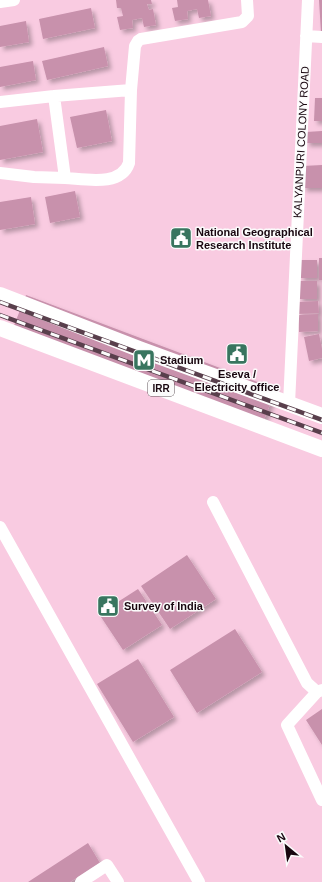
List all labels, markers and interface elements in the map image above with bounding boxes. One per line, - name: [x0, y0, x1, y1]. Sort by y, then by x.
- street label: KALYANPURI COLONY ROAD: [291, 66, 311, 218]
- public building icon: National Geographical Research Institute: [168, 225, 194, 251]
- place label: National Geographical Research Institute: [196, 226, 313, 251]
- public building icon: Eseva / Electricity office: [224, 341, 250, 367]
- metro station icon: Stadium: [131, 347, 157, 373]
- place label: Stadium: [160, 354, 204, 366]
- place label: Eseva / Electricity office: [195, 368, 279, 393]
- road number: IRR: [148, 380, 174, 396]
- public building icon: Survey of India: [95, 593, 121, 619]
- place label: Survey of India: [124, 600, 204, 612]
- north arrow: [266, 826, 306, 866]
- text: N: [275, 830, 288, 844]

